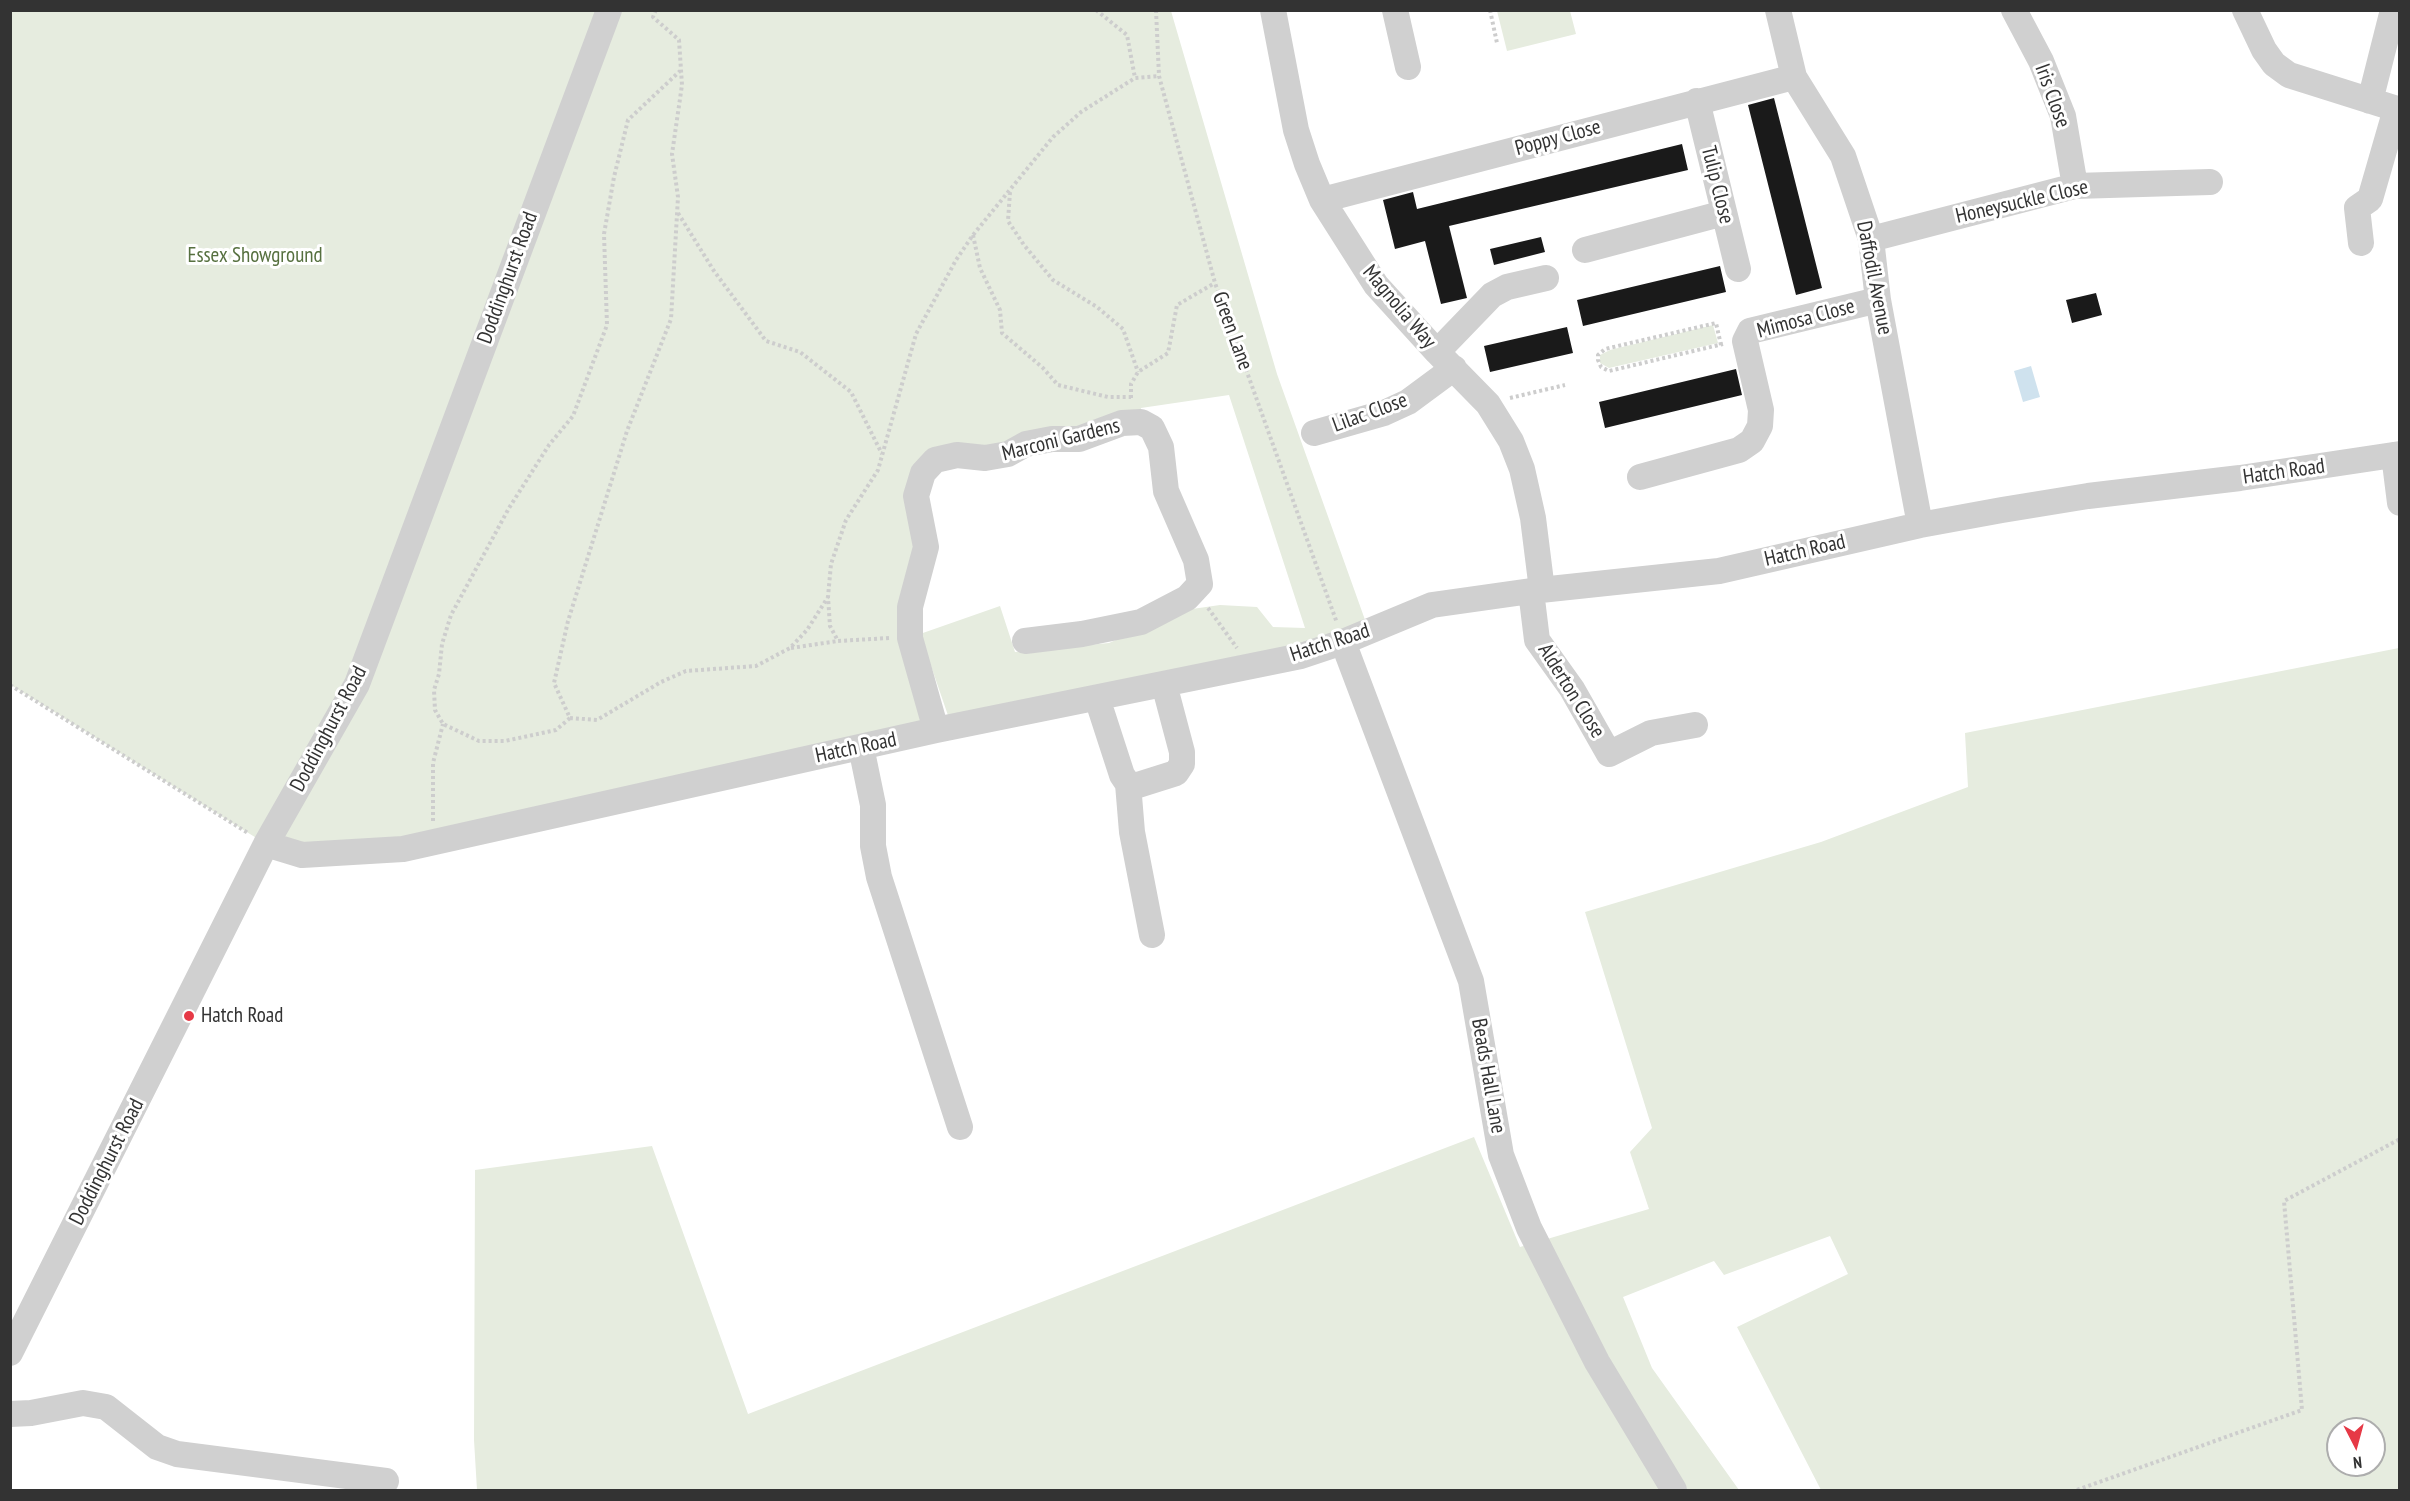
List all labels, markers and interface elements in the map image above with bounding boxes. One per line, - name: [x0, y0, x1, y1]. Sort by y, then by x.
- street label: Iris Close: [2029, 61, 2075, 131]
- street label: Poppy Close: [1512, 114, 1604, 162]
- street label: Tulip Close: [1695, 144, 1739, 226]
- street label: Honeysuckle Close: [1953, 175, 2091, 229]
- street label: Doddinghurst Road: [472, 209, 544, 347]
- street label: Daffodil Avenue: [1851, 219, 1897, 337]
- park label: Essex Showground: [187, 243, 323, 269]
- street label: Magnolia Way: [1357, 260, 1441, 354]
- street label: Green Lane: [1206, 288, 1258, 374]
- street label: Mimosa Close: [1754, 294, 1858, 344]
- street label: Lilac Close: [1329, 388, 1411, 438]
- street label: Marconi Gardens: [999, 413, 1123, 467]
- street label: Hatch Road: [2242, 454, 2326, 490]
- street label: Hatch Road: [1762, 529, 1848, 573]
- street label: Hatch Road: [1287, 618, 1373, 668]
- street label: Alderton Close: [1532, 639, 1610, 743]
- street label: Doddinghurst Road: [285, 662, 373, 796]
- street label: Hatch Road: [813, 727, 899, 769]
- place label: Hatch Road: [201, 1003, 283, 1029]
- marker: Hatch Road: [182, 1009, 196, 1023]
- street label: Beads Hall Lane: [1466, 1017, 1510, 1135]
- street label: Doddinghurst Road: [64, 1095, 150, 1229]
- north arrow: [2326, 1417, 2386, 1477]
- text: N: [2352, 1453, 2363, 1473]

